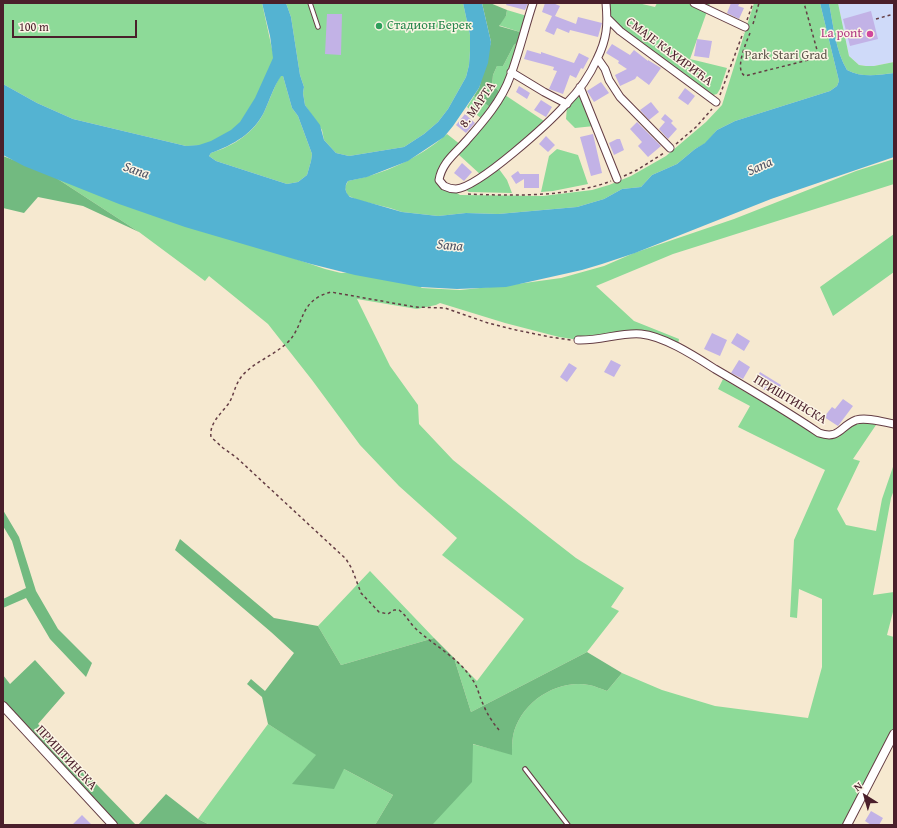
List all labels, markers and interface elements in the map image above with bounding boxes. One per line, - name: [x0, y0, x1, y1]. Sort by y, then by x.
- scale bar: [14, 12, 139, 38]
- street label: СМAЈЕ КАХИРИЋА: [623, 14, 715, 90]
- text: 100 m: [19, 18, 49, 35]
- place label: Стадион Берек: [387, 18, 472, 34]
- marker: Стадион Берек: [374, 21, 384, 31]
- place label: La pont: [821, 26, 862, 42]
- marker: La pont: [865, 29, 875, 39]
- park label: Park Stari Grad: [745, 48, 827, 64]
- street label: 8. МАРТА: [457, 79, 499, 131]
- water label: Sana: [745, 154, 775, 180]
- water label: Sana: [121, 159, 151, 183]
- water label: Sana: [436, 236, 464, 256]
- street label: ПРИШТИНСКА: [751, 372, 829, 428]
- street label: ПРИШТИНСКА: [32, 722, 100, 794]
- north arrow: [845, 776, 885, 816]
- text: N: [850, 778, 866, 795]

